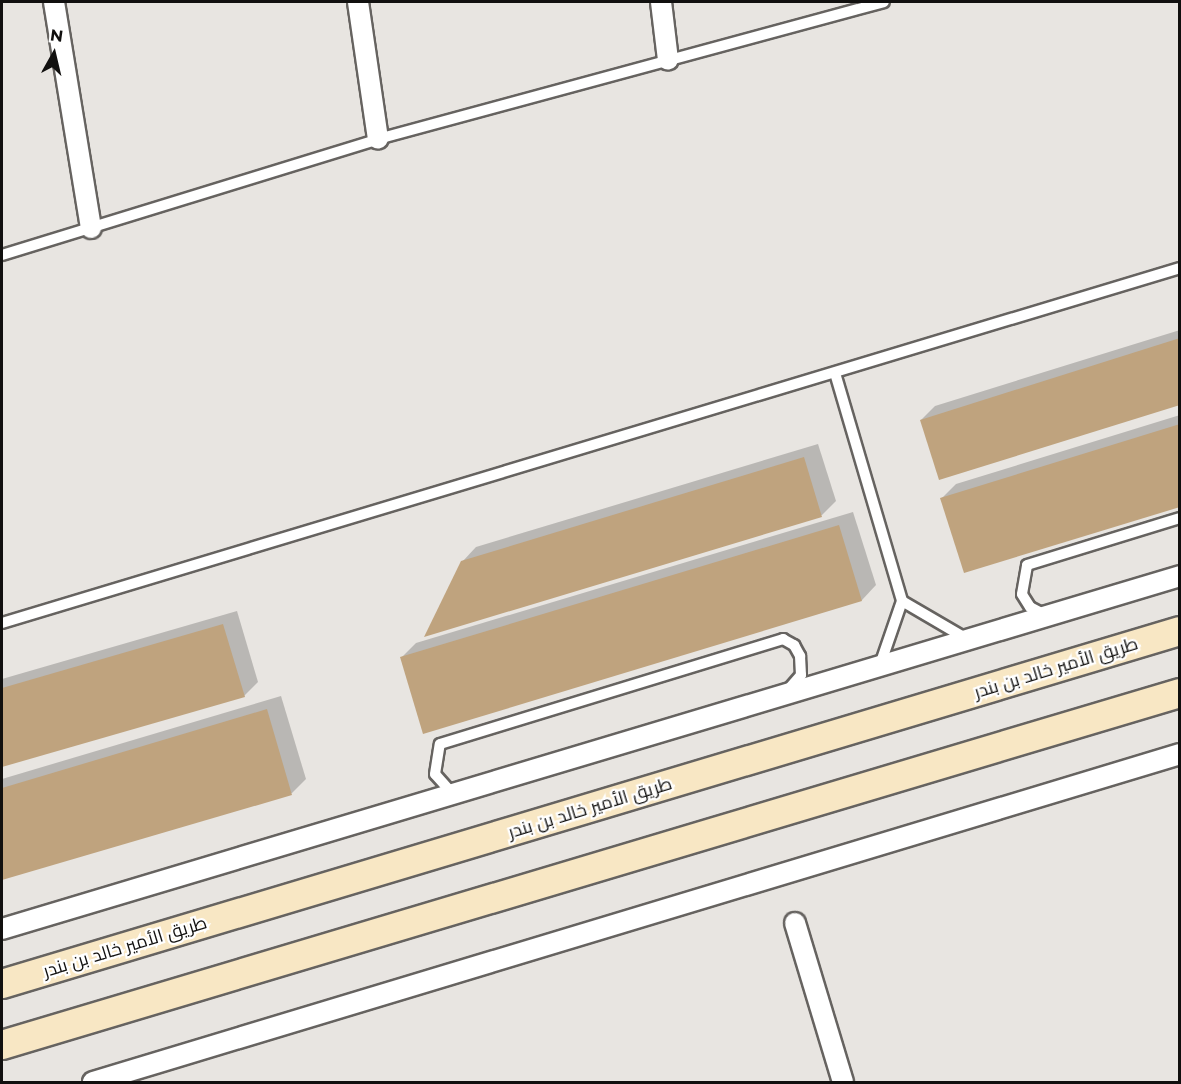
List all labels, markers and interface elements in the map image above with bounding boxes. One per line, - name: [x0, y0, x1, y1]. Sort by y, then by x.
- north arrow: [24, 24, 84, 84]
- text: N: [49, 25, 64, 46]
- street label: طريق الأمير خالد بن بندر: [971, 633, 1141, 703]
- street label: طريق الأمير خالد بن بندر: [505, 773, 675, 843]
- street label: طريق الأمير خالد بن بندر: [40, 912, 210, 982]

